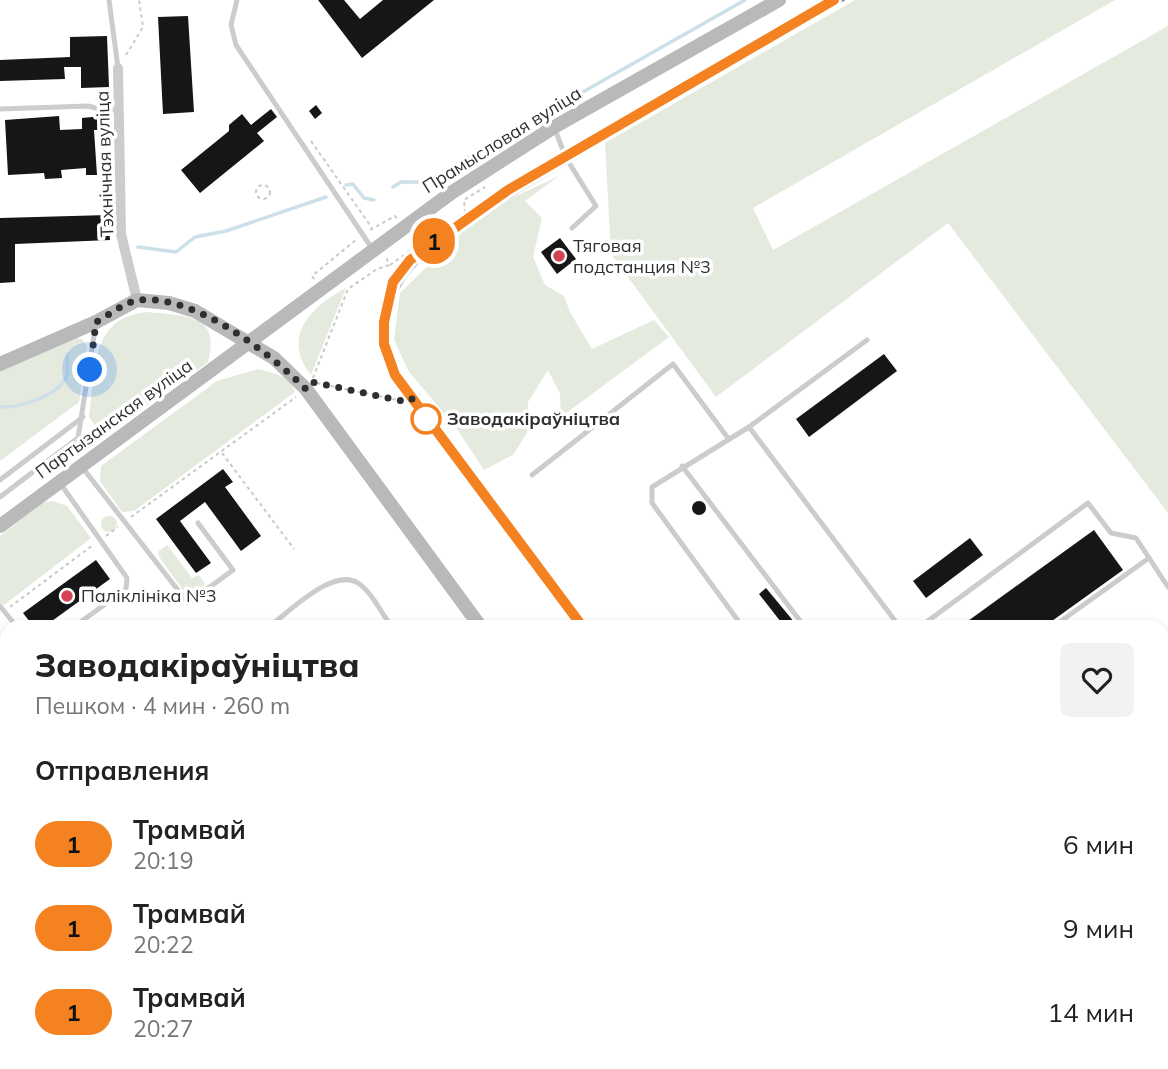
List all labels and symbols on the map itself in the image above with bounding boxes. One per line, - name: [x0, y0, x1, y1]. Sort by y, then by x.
- street label: Прамысловая вуліца: [418, 81, 586, 198]
- street label: Тэхнічная вуліца: [90, 90, 119, 238]
- line badge: 1: [411, 218, 457, 264]
- place label: Тяговая подстанция №3: [573, 234, 711, 278]
- marker: Тяговая подстанция №3: [551, 248, 567, 264]
- your location: [72, 352, 107, 387]
- street label: Партызанская вуліца: [31, 354, 197, 483]
- marker: Заводакіраўніцтва: [411, 404, 441, 434]
- place label: Заводакіраўніцтва: [447, 407, 620, 430]
- place label: Паліклініка №3: [81, 584, 216, 607]
- marker: Паліклініка №3: [59, 588, 75, 604]

